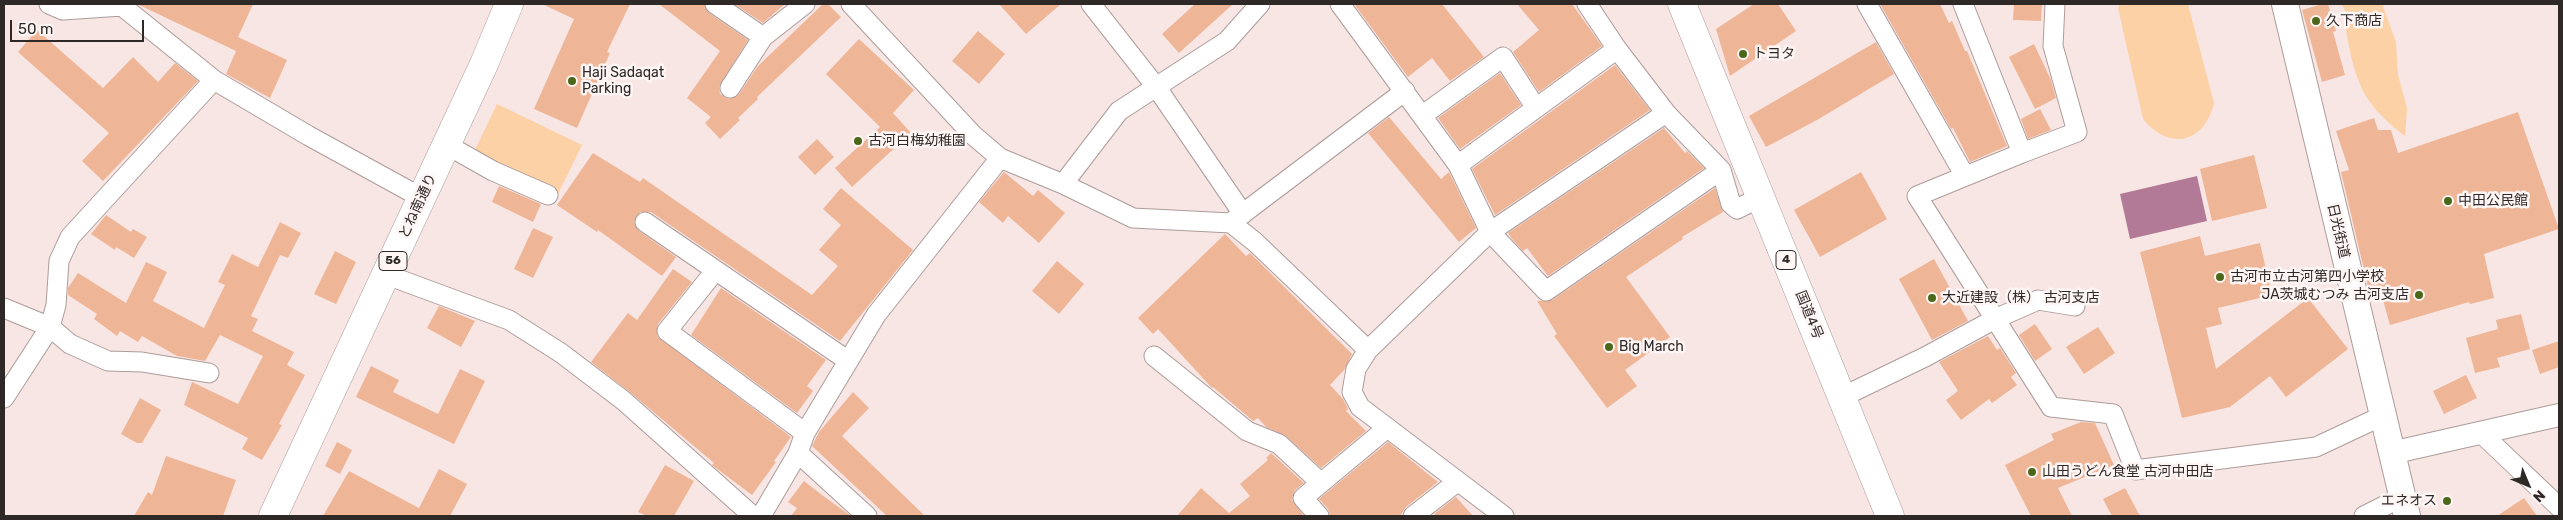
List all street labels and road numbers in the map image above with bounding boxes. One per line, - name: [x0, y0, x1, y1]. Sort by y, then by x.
- street label: とね南通り: [396, 171, 440, 241]
- street label: 日光街道: [2324, 202, 2352, 260]
- road number: 4: [1776, 250, 1796, 270]
- road number: 56: [379, 252, 407, 270]
- street label: 国道4号: [1792, 288, 1826, 342]

